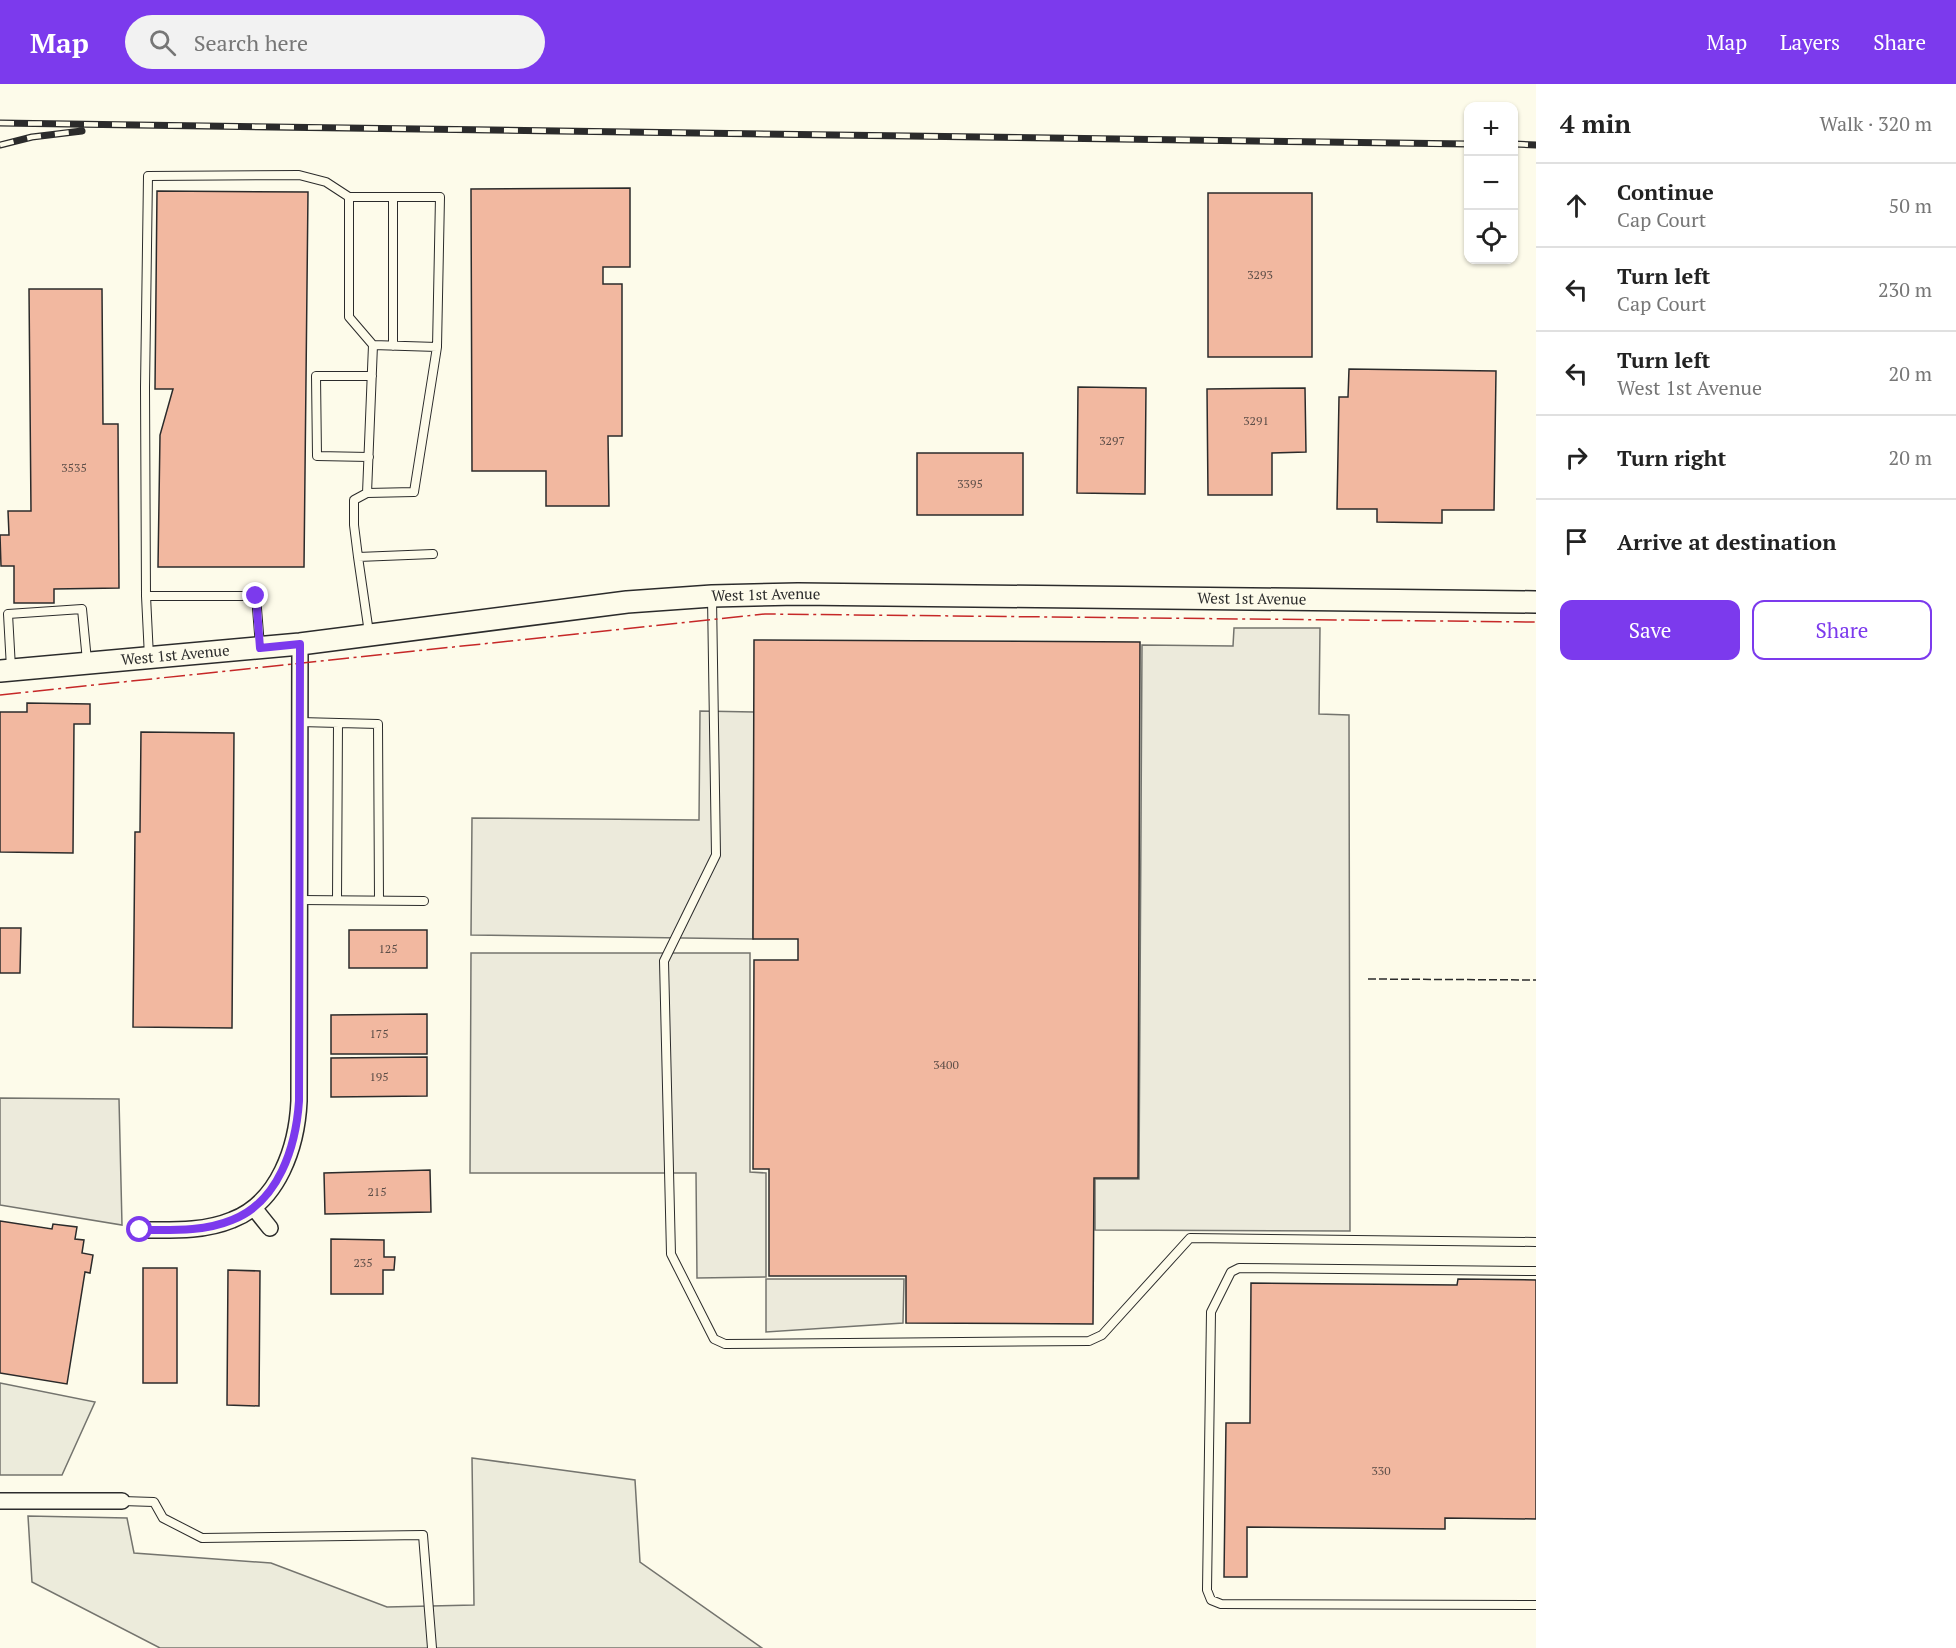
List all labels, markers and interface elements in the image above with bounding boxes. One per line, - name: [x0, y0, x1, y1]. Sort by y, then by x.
- search box: [125, 15, 545, 69]
- text: Map: [30, 24, 89, 61]
- icon: search: [146, 26, 179, 59]
- text: Search here: [194, 28, 308, 57]
- text: Map: [1706, 28, 1747, 56]
- text: Layers: [1780, 28, 1840, 56]
- text: Share: [1873, 28, 1926, 56]
- map controls: [1464, 102, 1518, 264]
- button: +: [1464, 102, 1518, 156]
- text: 4 min: [1560, 106, 1631, 140]
- text: Walk · 320 m: [1820, 110, 1932, 137]
- button: −: [1464, 156, 1518, 210]
- text: Continue: [1617, 177, 1714, 206]
- icon: ahead: [1560, 189, 1593, 222]
- text: 50 m: [1889, 192, 1932, 219]
- text: Cap Court: [1617, 206, 1706, 233]
- button: locate: [1464, 210, 1518, 264]
- text: Turn left: [1617, 261, 1710, 290]
- house number: 3293: [1247, 267, 1273, 282]
- icon: left: [1560, 273, 1593, 306]
- text: 230 m: [1878, 276, 1932, 303]
- text: Cap Court: [1617, 290, 1706, 317]
- text: Turn left: [1617, 345, 1710, 374]
- icon: left: [1560, 357, 1593, 390]
- text: 20 m: [1889, 360, 1932, 387]
- text: West 1st Avenue: [1617, 374, 1762, 401]
- house number: 3291: [1243, 413, 1269, 428]
- house number: 3297: [1099, 433, 1125, 448]
- icon: right: [1560, 441, 1593, 474]
- text: Turn right: [1617, 443, 1726, 472]
- text: 20 m: [1889, 444, 1932, 471]
- house number: 3535: [61, 460, 87, 475]
- house number: 3395: [957, 476, 983, 491]
- icon: arrive: [1560, 525, 1593, 558]
- text: Arrive at destination: [1617, 527, 1836, 556]
- route end: [242, 582, 268, 608]
- street label: West 1st Avenue: [711, 583, 820, 605]
- street label: West 1st Avenue: [1197, 587, 1306, 609]
- button: Save: [1560, 600, 1740, 660]
- button: Share: [1752, 600, 1932, 660]
- street label: West 1st Avenue: [120, 639, 230, 669]
- house number: 125: [378, 941, 398, 956]
- house number: 175: [369, 1026, 389, 1041]
- house number: 3400: [933, 1057, 959, 1072]
- house number: 195: [369, 1069, 389, 1084]
- house number: 215: [367, 1184, 387, 1199]
- route start: [126, 1216, 152, 1242]
- house number: 235: [353, 1255, 373, 1270]
- house number: 330: [1371, 1463, 1391, 1478]

